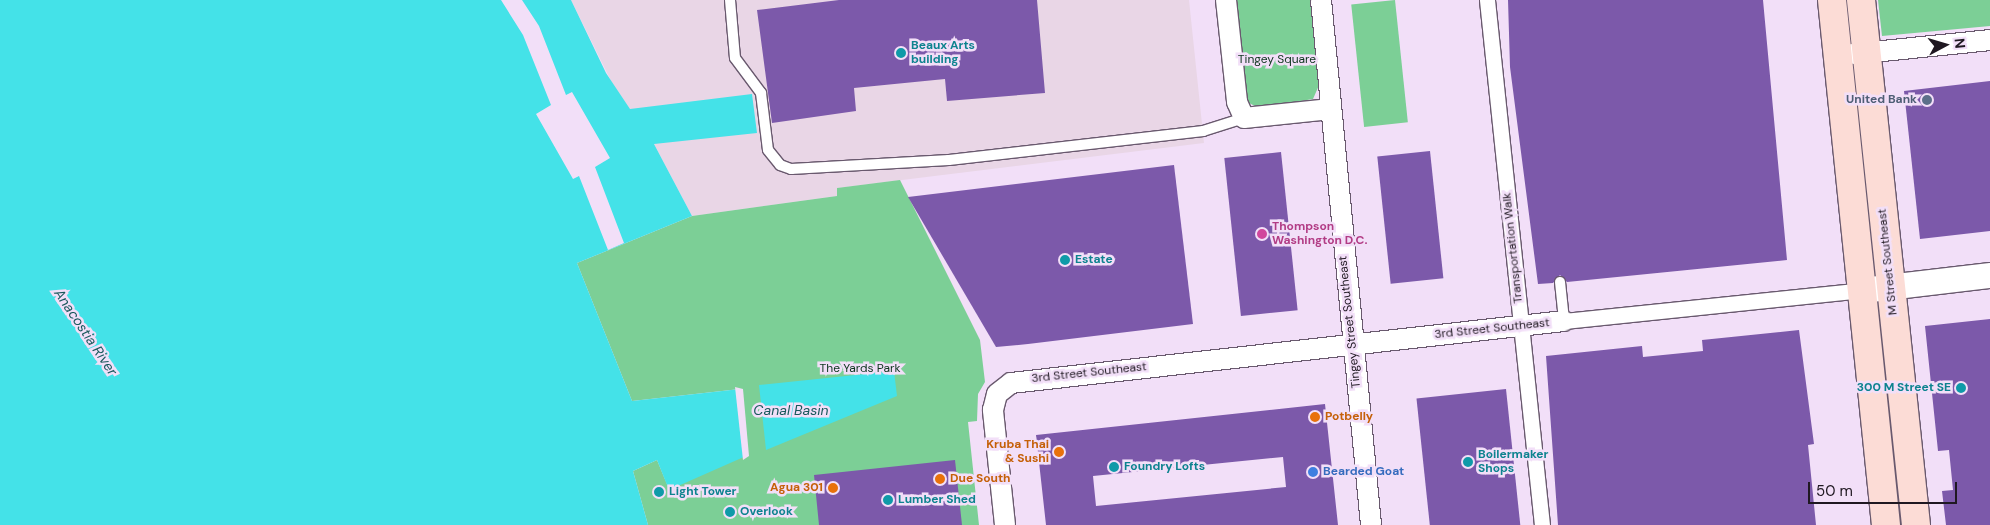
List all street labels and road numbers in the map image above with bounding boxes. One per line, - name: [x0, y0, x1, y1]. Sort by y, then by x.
- street label: Transportation Walk: [1500, 192, 1526, 304]
- street label: M Street Southeast: [1875, 208, 1901, 316]
- street label: Tingey Street Southeast: [1336, 255, 1364, 389]
- street label: 3rd Street Southeast: [1434, 316, 1550, 342]
- street label: 3rd Street Southeast: [1031, 360, 1147, 386]

